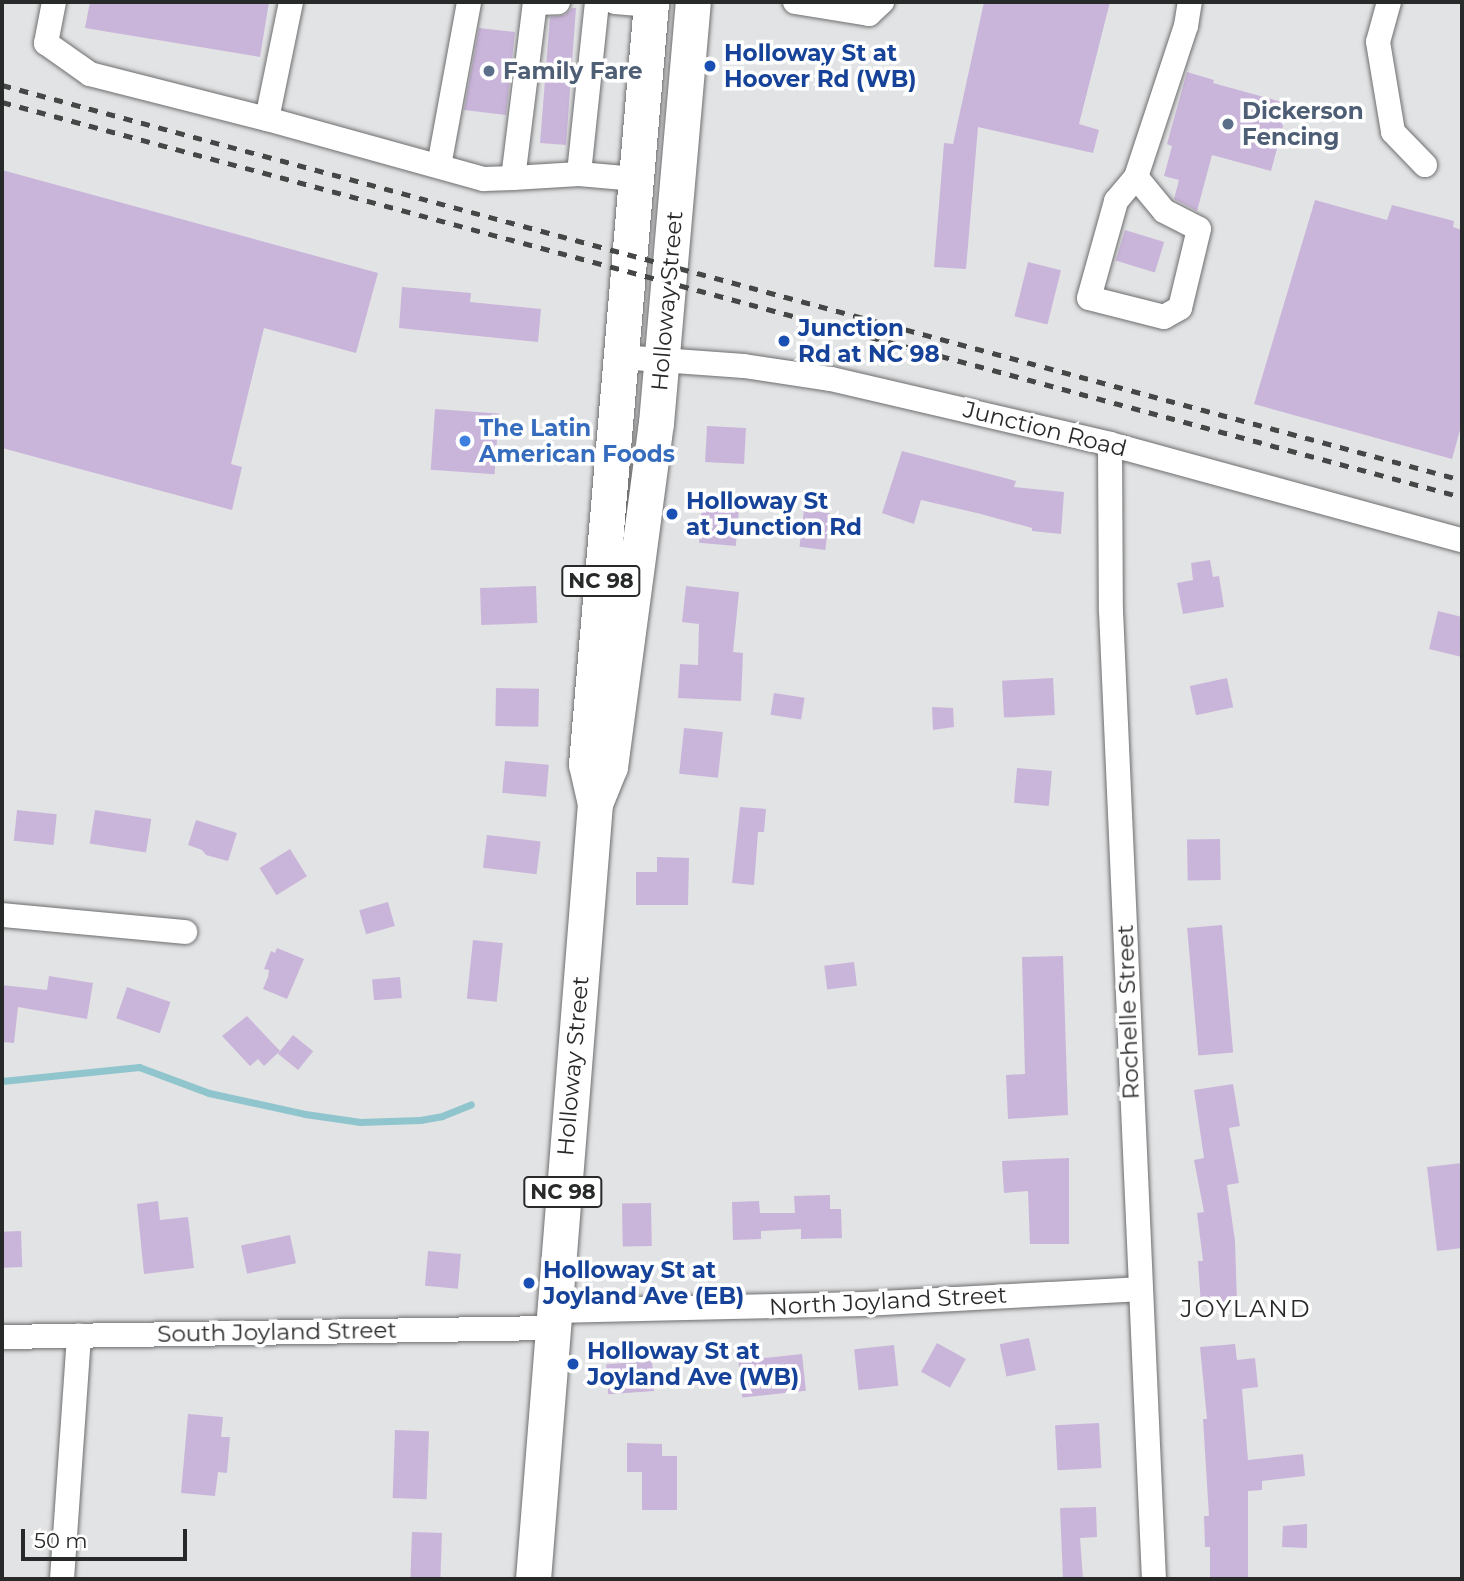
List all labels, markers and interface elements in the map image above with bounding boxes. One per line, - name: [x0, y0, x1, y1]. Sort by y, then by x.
- place label: Holloway St at Hoover Rd (WB): [724, 39, 916, 93]
- place label: Family Fare: [503, 57, 643, 85]
- marker: Holloway St at Hoover Rd (WB): [702, 58, 718, 74]
- marker: Family Fare: [481, 63, 497, 79]
- place label: Dickerson Fencing: [1242, 97, 1364, 151]
- marker: Dickerson Fencing: [1220, 116, 1236, 132]
- street label: Holloway Street: [645, 210, 689, 392]
- place label: Junction Rd at NC 98: [798, 314, 940, 368]
- marker: Junction Rd at NC 98: [776, 333, 792, 349]
- street label: Junction Road: [961, 395, 1129, 463]
- place label: The Latin American Foods: [479, 414, 675, 468]
- marker: The Latin American Foods: [457, 433, 473, 449]
- place label: Holloway St at Junction Rd: [686, 487, 862, 541]
- marker: Holloway St at Junction Rd: [664, 506, 680, 522]
- road number: NC 98: [561, 564, 641, 598]
- street label: Rochelle Street: [1111, 924, 1145, 1100]
- street label: Holloway Street: [551, 975, 595, 1157]
- road number: NC 98: [523, 1174, 603, 1210]
- place label: Holloway St at Joyland Ave (EB): [543, 1256, 744, 1310]
- marker: Holloway St at Joyland Ave (EB): [521, 1275, 537, 1291]
- street label: North Joyland Street: [768, 1281, 1008, 1321]
- district label: JOYLAND: [1181, 1295, 1311, 1323]
- street label: South Joyland Street: [157, 1316, 397, 1348]
- place label: Holloway St at Joyland Ave (WB): [587, 1337, 799, 1391]
- marker: Holloway St at Joyland Ave (WB): [565, 1356, 581, 1372]
- scale bar: [24, 1514, 191, 1558]
- text: 50 m: [34, 1528, 88, 1553]

